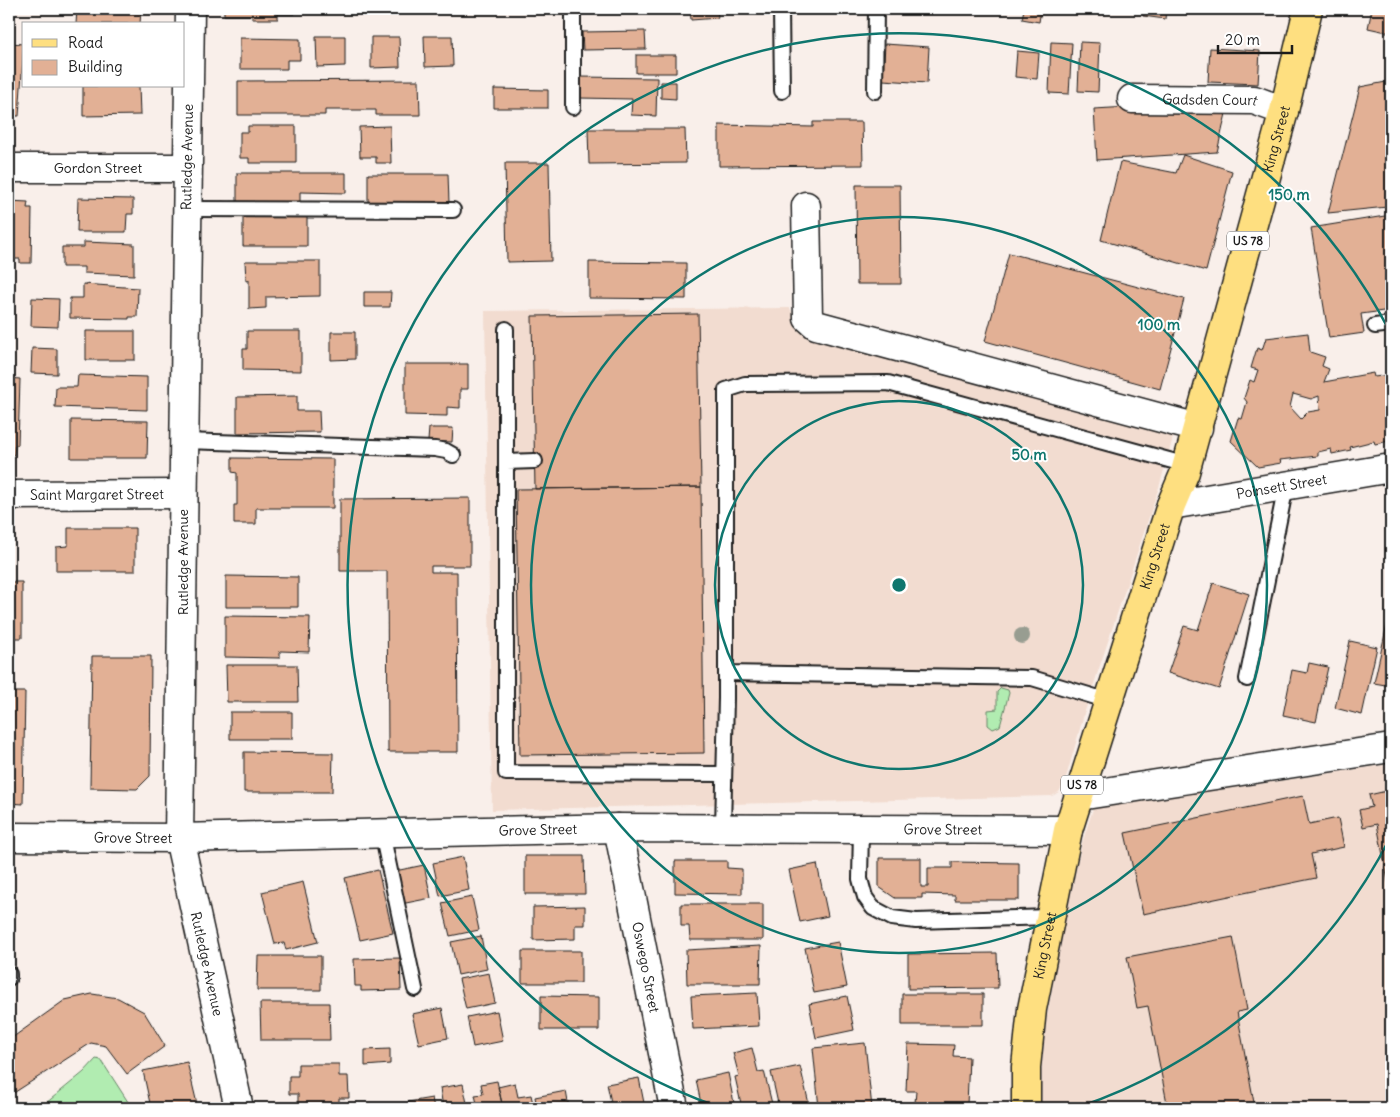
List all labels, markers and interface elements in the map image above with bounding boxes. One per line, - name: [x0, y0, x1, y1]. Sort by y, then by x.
- legend: [22, 22, 185, 88]
- scale bar: [1218, 22, 1291, 54]
- text: 20 m: [1225, 30, 1260, 49]
- text: Road: [68, 33, 103, 52]
- text: Building: [68, 57, 123, 76]
- street label: Gadsden Court: [1162, 90, 1261, 110]
- street label: Rutledge Avenue: [177, 104, 197, 210]
- street label: King Street: [1259, 104, 1294, 174]
- street label: Gordon Street: [54, 159, 143, 177]
- text: 150 m: [1268, 185, 1310, 204]
- road number: US 78: [1227, 232, 1269, 250]
- text: 100 m: [1138, 315, 1180, 334]
- text: 50 m: [1011, 445, 1047, 464]
- street label: Poinsett Street: [1235, 470, 1328, 503]
- street label: Saint Margaret Street: [30, 485, 164, 504]
- street label: Rutledge Avenue: [174, 509, 192, 615]
- street label: King Street: [1136, 521, 1174, 592]
- centre of rings: [890, 576, 908, 594]
- road number: US 78: [1061, 776, 1103, 794]
- street label: Grove Street: [498, 820, 578, 840]
- street label: Grove Street: [904, 820, 983, 839]
- street label: Grove Street: [94, 828, 173, 847]
- street label: Rutledge Avenue: [187, 910, 227, 1018]
- street label: King Street: [1029, 910, 1060, 981]
- street label: Oswego Street: [628, 920, 664, 1014]

